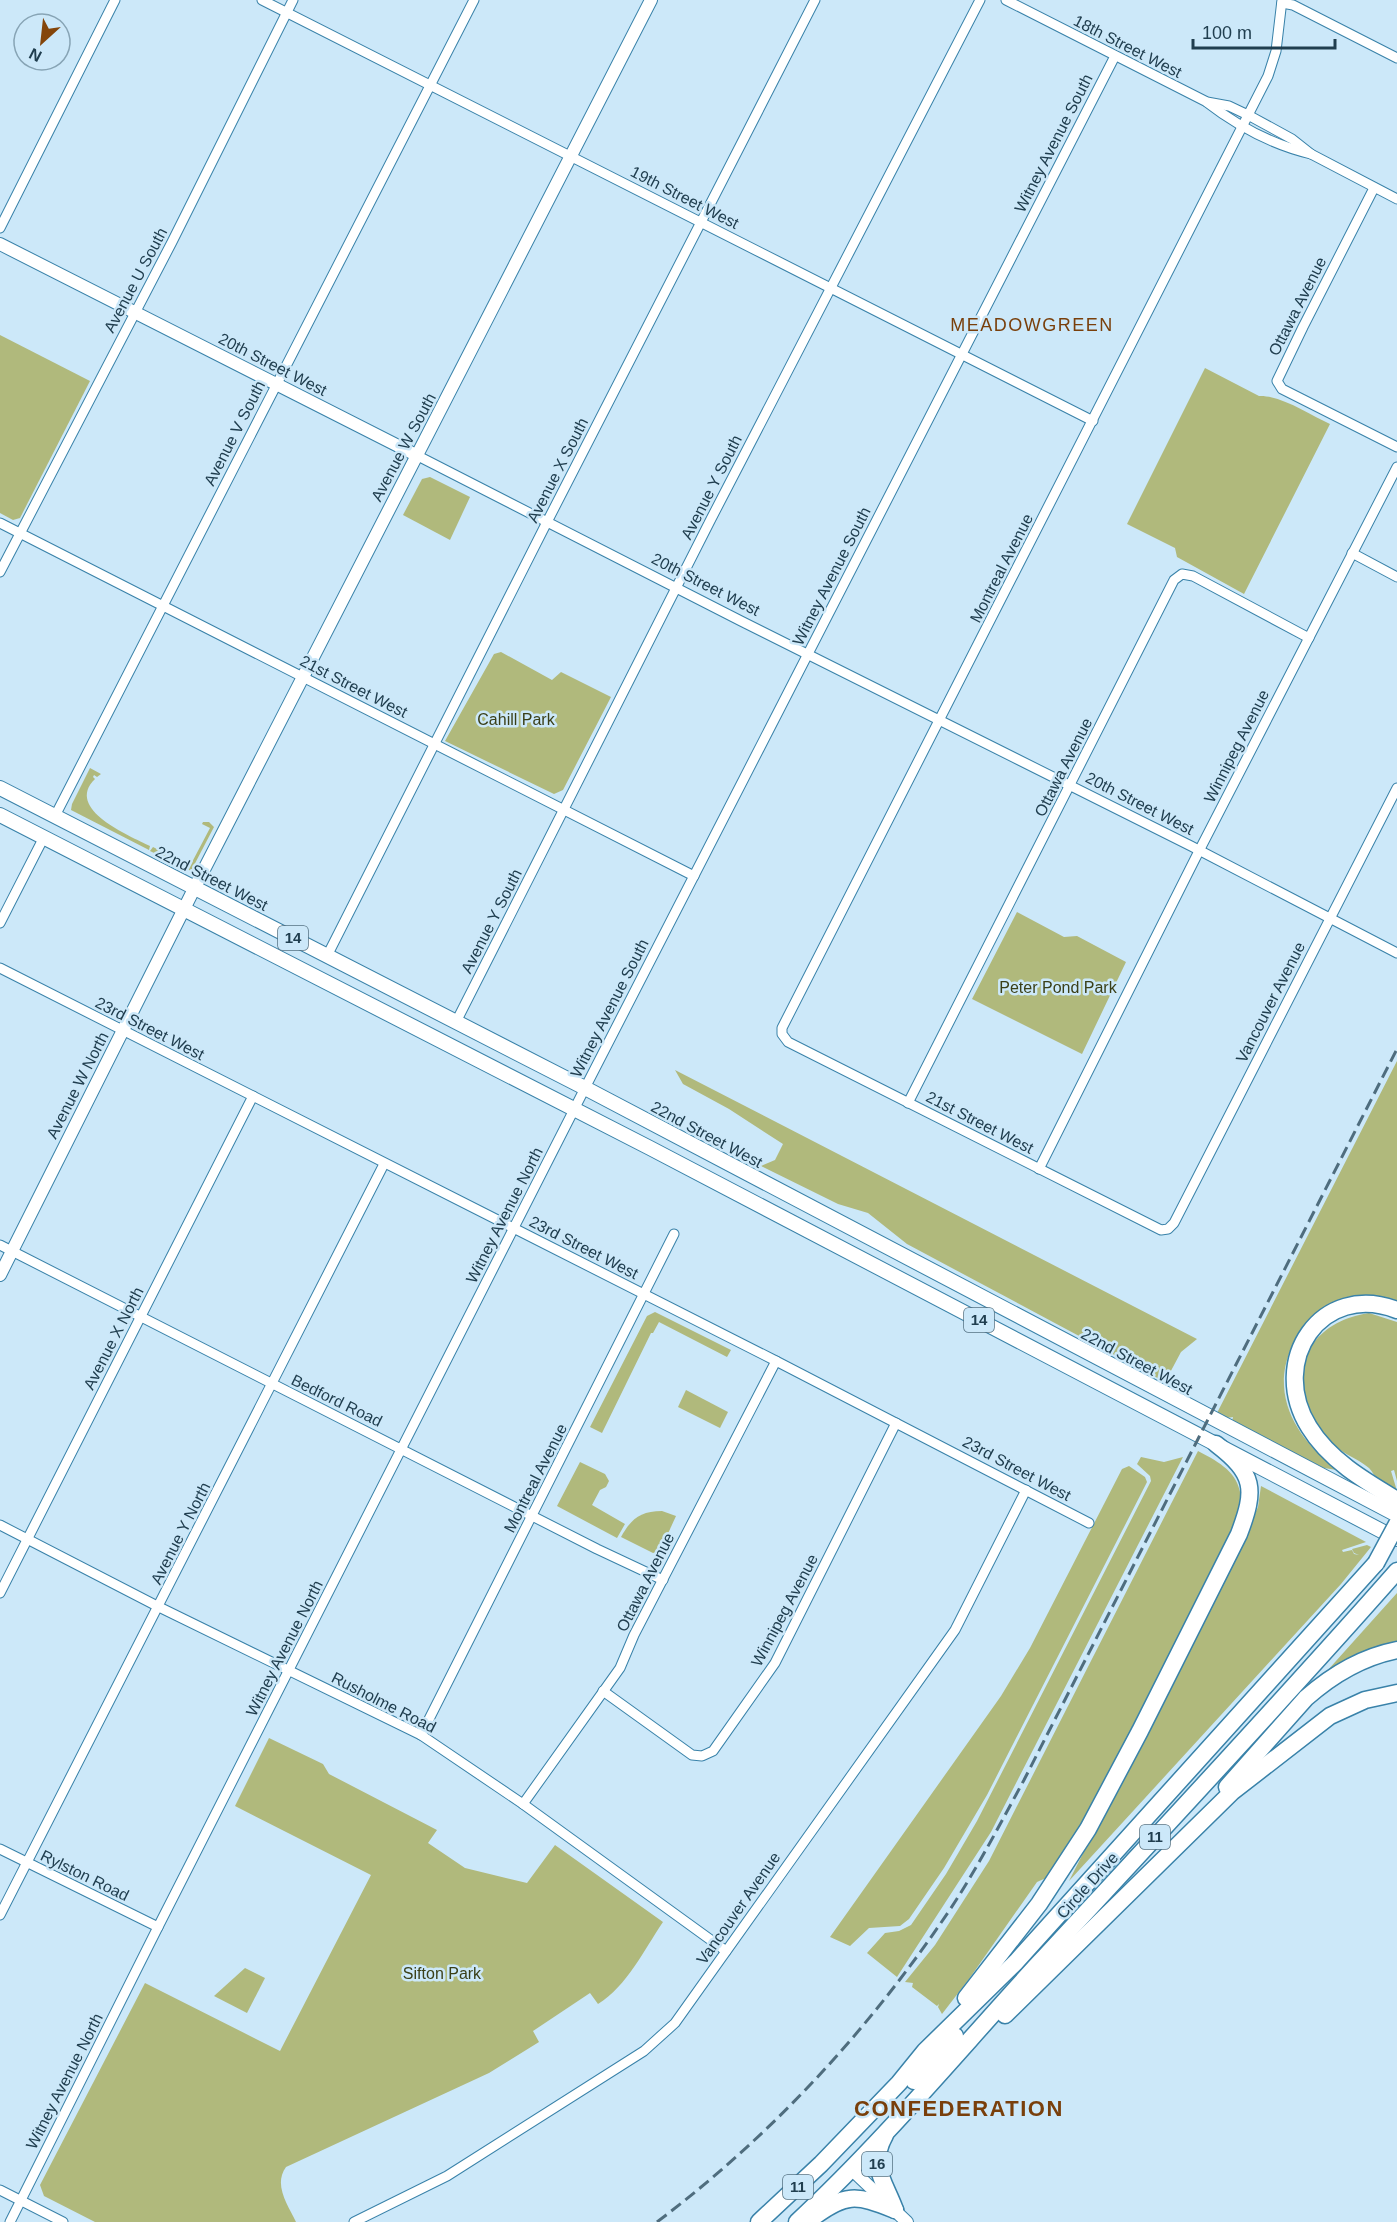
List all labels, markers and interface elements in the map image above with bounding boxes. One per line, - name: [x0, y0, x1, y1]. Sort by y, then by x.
- north arrow: [12, 12, 72, 72]
- street label: 18th Street West: [1071, 12, 1185, 81]
- scale bar: [1193, 12, 1336, 50]
- text: 100 m: [1202, 23, 1252, 43]
- text: N: [26, 45, 44, 65]
- street label: Witney Avenue South: [1011, 71, 1096, 215]
- street label: 19th Street West: [628, 163, 742, 232]
- street label: Avenue U South: [101, 225, 170, 336]
- street label: Ottawa Avenue: [1265, 254, 1330, 358]
- district label: MEADOWGREEN: [950, 315, 1114, 335]
- street label: 20th Street West: [216, 330, 330, 399]
- street label: Avenue V South: [201, 378, 268, 488]
- street label: Avenue W South: [368, 390, 439, 504]
- street label: Avenue X South: [524, 415, 591, 525]
- street label: Avenue Y South: [678, 432, 745, 542]
- street label: Witney Avenue South: [789, 504, 874, 648]
- street label: Montreal Avenue: [967, 511, 1036, 625]
- street label: 20th Street West: [649, 550, 763, 619]
- street label: 21st Street West: [297, 652, 411, 721]
- street label: Winnipeg Avenue: [1201, 687, 1272, 805]
- park label: Cahill Park: [477, 711, 556, 728]
- street label: Ottawa Avenue: [1031, 715, 1096, 819]
- street label: 20th Street West: [1083, 769, 1197, 838]
- street label: 22nd Street West: [153, 843, 271, 914]
- street label: Avenue Y South: [458, 866, 525, 976]
- road number: 14: [278, 926, 308, 950]
- street label: Witney Avenue South: [567, 936, 652, 1080]
- street label: Vancouver Avenue: [1233, 939, 1308, 1065]
- park label: Peter Pond Park: [999, 979, 1118, 996]
- street label: 23rd Street West: [93, 994, 207, 1063]
- street label: Avenue W North: [43, 1029, 112, 1141]
- street label: 21st Street West: [923, 1088, 1037, 1157]
- street label: 22nd Street West: [648, 1098, 766, 1171]
- street label: Witney Avenue North: [463, 1145, 546, 1286]
- street label: 23rd Street West: [527, 1213, 641, 1282]
- street label: Avenue X North: [80, 1284, 147, 1392]
- road number: 14: [964, 1308, 994, 1332]
- street label: 22nd Street West: [1078, 1325, 1196, 1398]
- street label: Bedford Road: [289, 1371, 385, 1430]
- street label: Montreal Avenue: [501, 1421, 570, 1535]
- street label: 23rd Street West: [960, 1433, 1074, 1504]
- street label: Avenue Y North: [147, 1479, 213, 1587]
- street label: Ottawa Avenue: [613, 1530, 678, 1634]
- street label: Winnipeg Avenue: [748, 1551, 821, 1669]
- street label: Witney Avenue North: [243, 1578, 326, 1719]
- street label: Rusholme Road: [329, 1669, 439, 1736]
- road number: 11: [1140, 1825, 1170, 1849]
- street label: Rylston Road: [38, 1847, 132, 1904]
- street label: Vancouver Avenue: [693, 1849, 784, 1968]
- street label: Circle Drive: [1053, 1849, 1121, 1922]
- park label: Sifton Park: [403, 1965, 482, 1982]
- street label: Witney Avenue North: [23, 2011, 106, 2152]
- district label: CONFEDERATION: [854, 2096, 1064, 2121]
- road number: 16: [862, 2152, 892, 2176]
- road number: 11: [783, 2175, 813, 2199]

